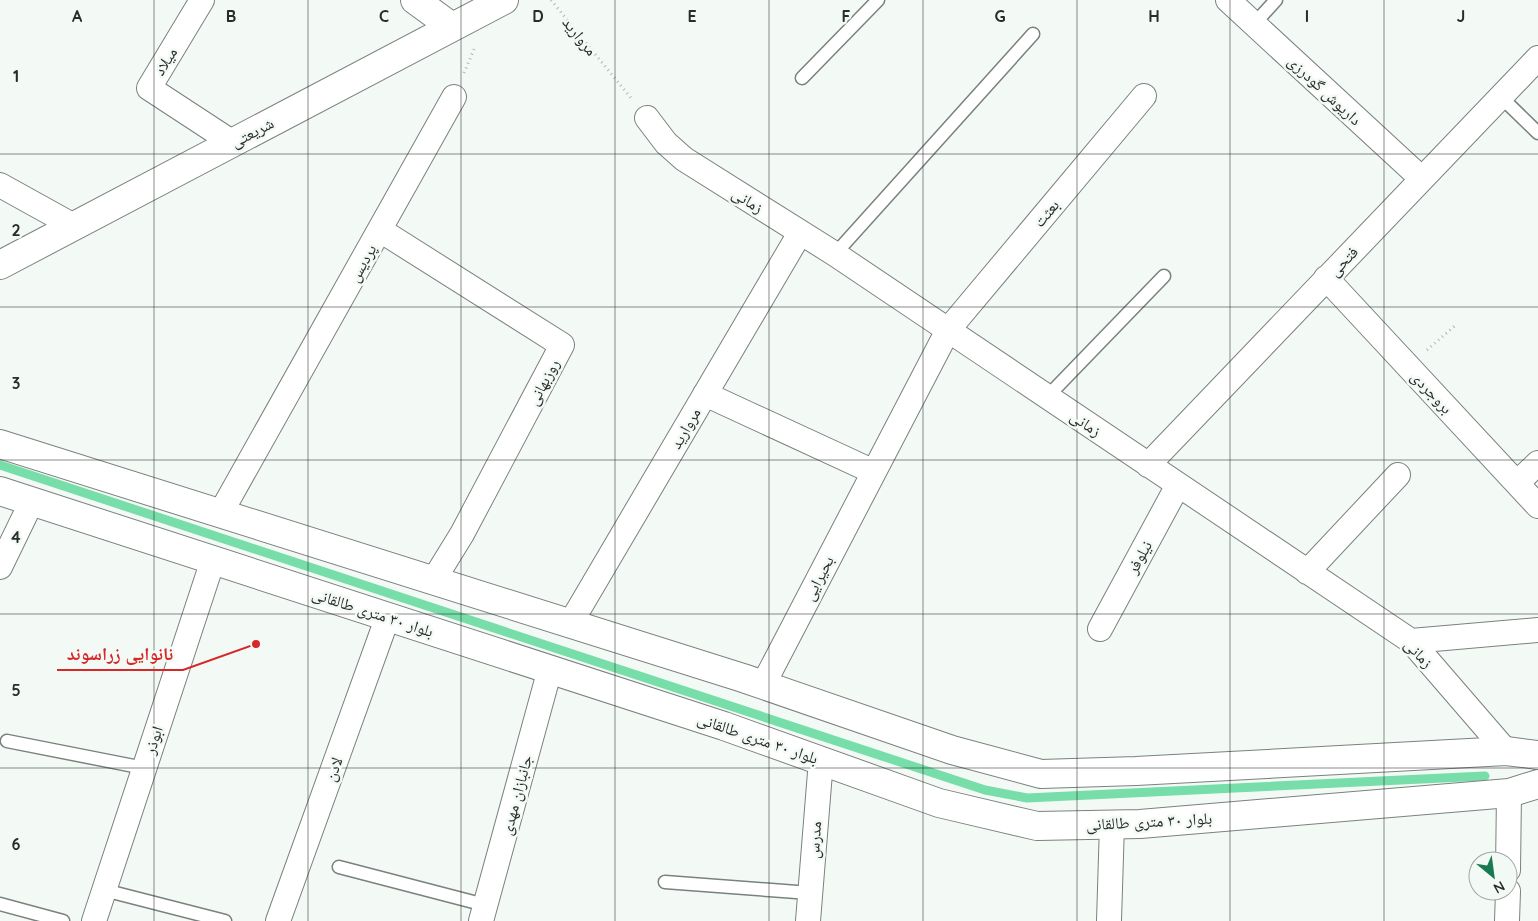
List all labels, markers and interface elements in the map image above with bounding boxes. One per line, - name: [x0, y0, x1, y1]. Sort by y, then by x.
- text: A: [72, 6, 83, 26]
- text: B: [226, 6, 236, 26]
- text: C: [379, 6, 389, 26]
- text: D: [532, 6, 544, 26]
- text: E: [687, 6, 697, 26]
- text: F: [842, 6, 851, 26]
- text: G: [994, 6, 1006, 26]
- text: H: [1148, 6, 1160, 26]
- text: I: [1305, 6, 1309, 26]
- text: J: [1457, 6, 1465, 26]
- street label: مروارید: [558, 12, 602, 60]
- street label: میلاد: [149, 43, 181, 79]
- street label: داریوش گودرزی: [1283, 51, 1366, 130]
- text: 1: [13, 66, 19, 86]
- street label: شریعتی: [227, 112, 277, 152]
- street label: زمانی: [728, 183, 767, 218]
- street label: بعثت: [1029, 195, 1063, 231]
- text: 2: [11, 220, 21, 240]
- street label: پردیس: [343, 240, 382, 286]
- street label: فتحی: [1324, 242, 1363, 281]
- street label: روزبهانی: [522, 355, 564, 409]
- street label: بروجردی: [1406, 366, 1457, 418]
- text: 3: [12, 373, 20, 393]
- street label: مروارید: [665, 404, 705, 452]
- street label: زمانی: [1066, 406, 1105, 441]
- text: 4: [11, 527, 21, 547]
- street label: نیلوفر: [1121, 537, 1156, 578]
- street label: بحیرایی: [798, 552, 839, 604]
- street label: بلوار ۳۰ متری طالقانی: [310, 583, 436, 642]
- street label: زمانی: [1400, 634, 1438, 672]
- callout: نانوایی زراسوند: [57, 637, 183, 670]
- text: نانوایی زراسوند: [67, 642, 173, 665]
- text: 5: [11, 680, 21, 700]
- street label: بلوار ۳۰ متری طالقانی: [695, 708, 821, 769]
- street label: ابوذر: [139, 723, 167, 758]
- street label: جانبازان مهدی: [496, 753, 537, 837]
- street label: لادن: [319, 754, 347, 784]
- street label: بلوار ۳۰ متری طالقانی: [1085, 808, 1213, 835]
- street label: مدرس: [803, 821, 826, 859]
- text: 6: [12, 834, 21, 854]
- north arrow: [1468, 851, 1518, 901]
- text: N: [1490, 877, 1508, 898]

